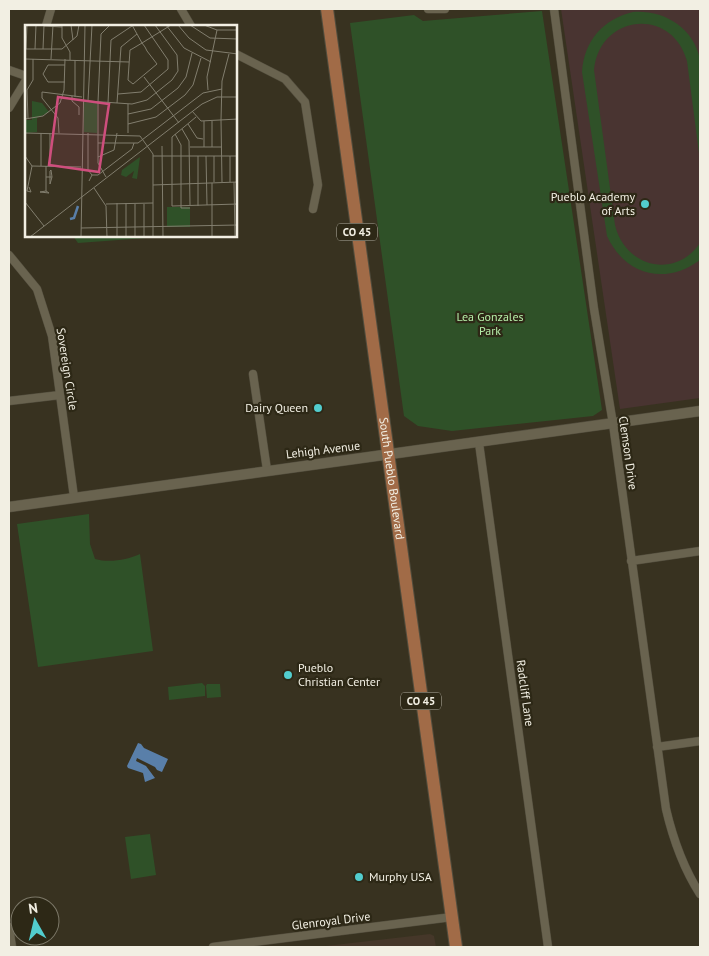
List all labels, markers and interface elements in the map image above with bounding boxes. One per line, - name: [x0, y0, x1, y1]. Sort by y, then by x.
- inset map: [25, 25, 238, 238]
- place label: Pueblo Academy of Arts: [551, 189, 635, 218]
- marker: Pueblo Academy of Arts: [639, 198, 651, 210]
- road number: CO 45: [337, 223, 377, 240]
- park label: Lea Gonzales Park: [456, 309, 524, 338]
- street label: Sovereign Circle: [54, 327, 81, 411]
- place label: Dairy Queen: [245, 400, 308, 415]
- marker: Dairy Queen: [312, 402, 324, 414]
- street label: Clemson Drive: [616, 415, 641, 491]
- street label: South Pueblo Boulevard: [376, 416, 408, 541]
- street label: Lehigh Avenue: [285, 438, 361, 461]
- street label: Radcliff Lane: [513, 659, 538, 727]
- place label: Pueblo Christian Center: [298, 660, 380, 689]
- marker: Pueblo Christian Center: [282, 669, 294, 681]
- road number: CO 45: [401, 692, 441, 709]
- place label: Murphy USA: [369, 869, 432, 884]
- marker: Murphy USA: [353, 871, 365, 883]
- north arrow: [10, 896, 60, 946]
- text: N: [27, 899, 39, 918]
- street label: Glenroyal Drive: [291, 908, 371, 933]

